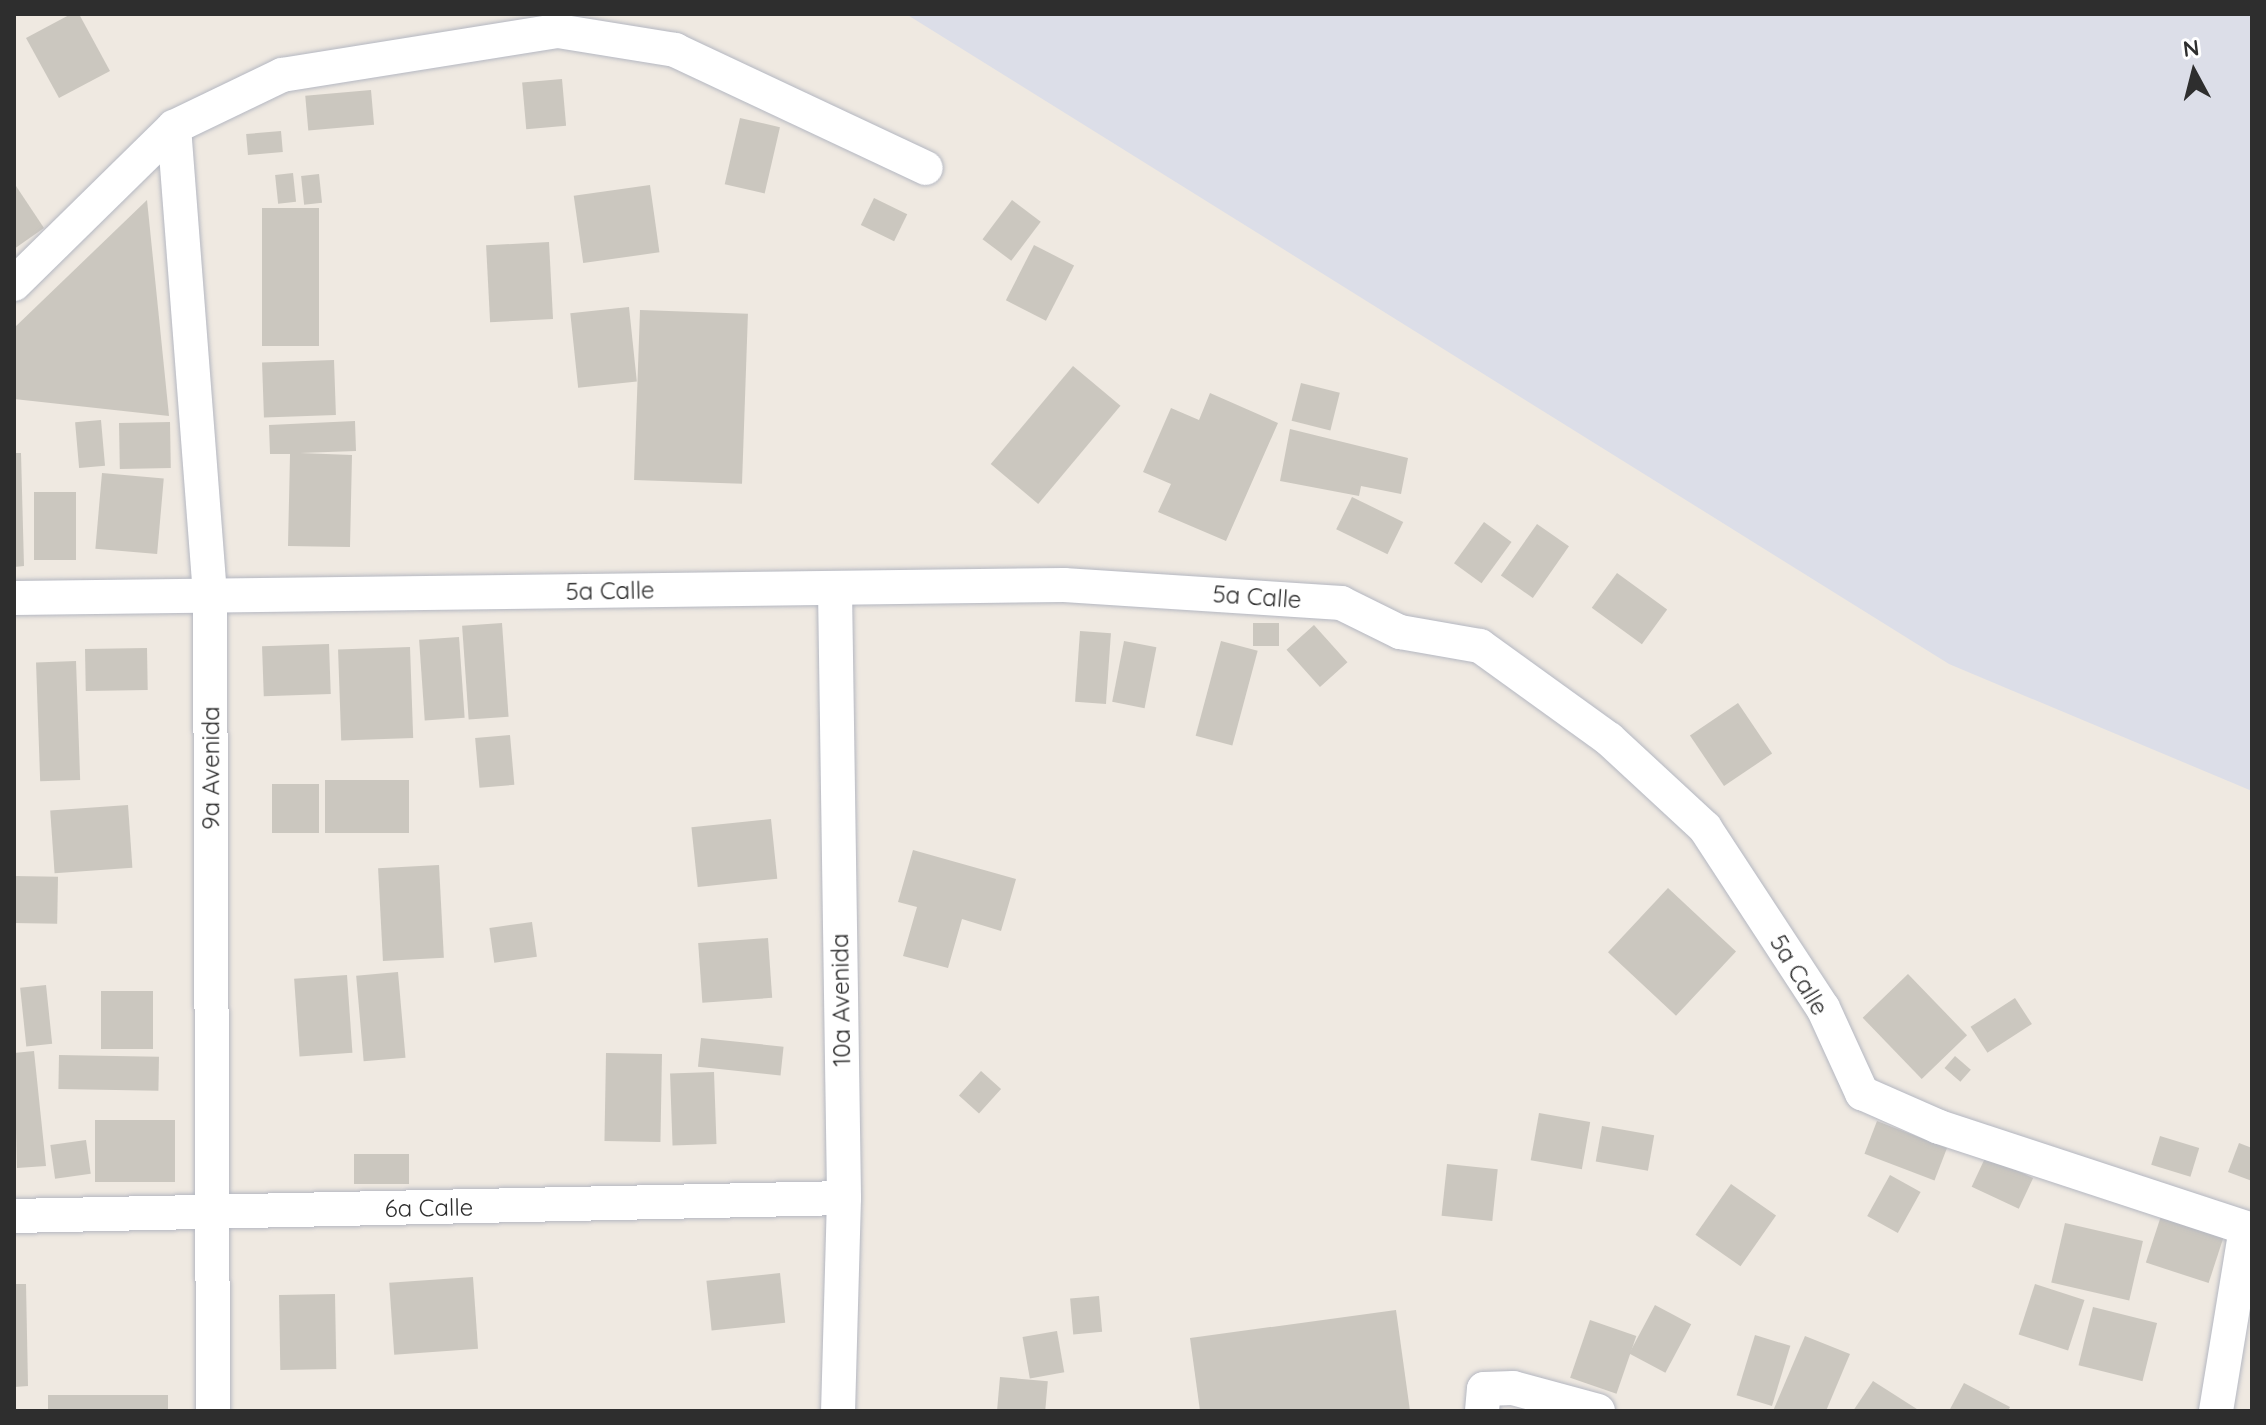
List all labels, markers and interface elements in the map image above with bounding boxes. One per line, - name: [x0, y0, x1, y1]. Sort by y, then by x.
- north arrow: [2154, 32, 2234, 112]
- text: N: [2181, 33, 2201, 63]
- street label: 5a Calle: [565, 576, 655, 606]
- street label: 5a Calle: [1212, 580, 1302, 614]
- street label: 9a Avenida: [197, 706, 225, 830]
- street label: 5a Calle: [1764, 930, 1834, 1020]
- street label: 10a Avenida: [825, 933, 857, 1067]
- street label: 6a Calle: [384, 1193, 474, 1223]

